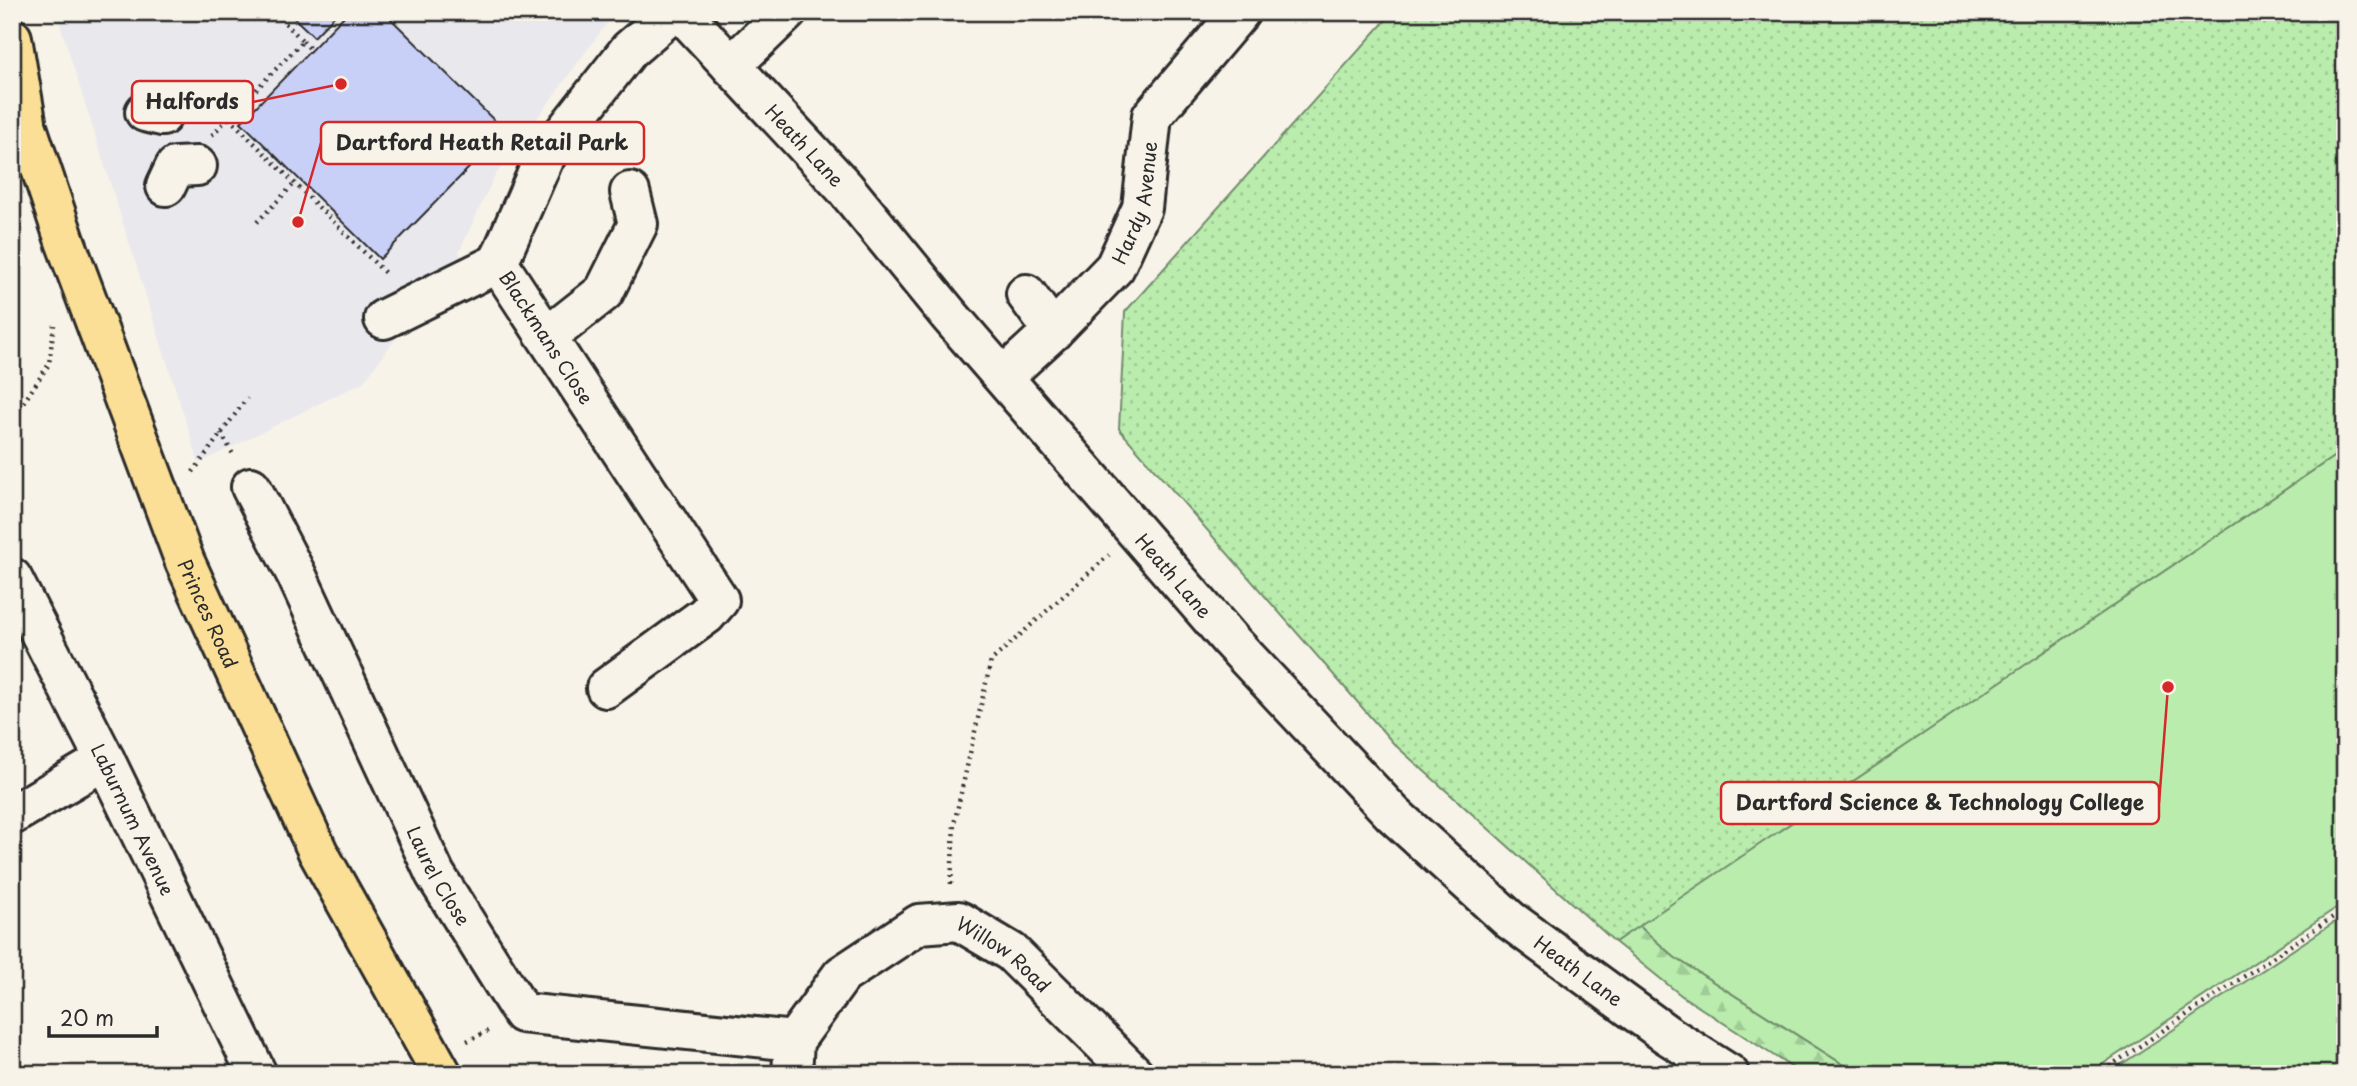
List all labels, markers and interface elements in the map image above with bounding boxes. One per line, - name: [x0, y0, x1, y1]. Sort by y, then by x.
- callout: Halfords: [132, 81, 253, 123]
- text: Halfords: [145, 84, 239, 116]
- street label: Heath Lane: [759, 98, 851, 193]
- callout: Dartford Heath Retail Park: [321, 122, 644, 164]
- text: Dartford Heath Retail Park: [336, 125, 628, 157]
- street label: Hardy Avenue: [1104, 140, 1163, 269]
- street label: Blackmans Close: [493, 265, 601, 409]
- street label: Heath Lane: [1130, 527, 1219, 624]
- street label: Princes Road: [171, 554, 246, 673]
- street label: Laburnum Avenue: [85, 738, 182, 900]
- callout: Dartford Science & Technology College: [1721, 782, 2159, 824]
- text: Dartford Science & Technology College: [1736, 785, 2144, 817]
- street label: Laurel Close: [401, 821, 478, 931]
- street label: Willow Road: [951, 909, 1058, 998]
- street label: Heath Lane: [1529, 928, 1629, 1012]
- scale bar: [49, 995, 158, 1039]
- text: 20 m: [60, 1001, 114, 1033]

